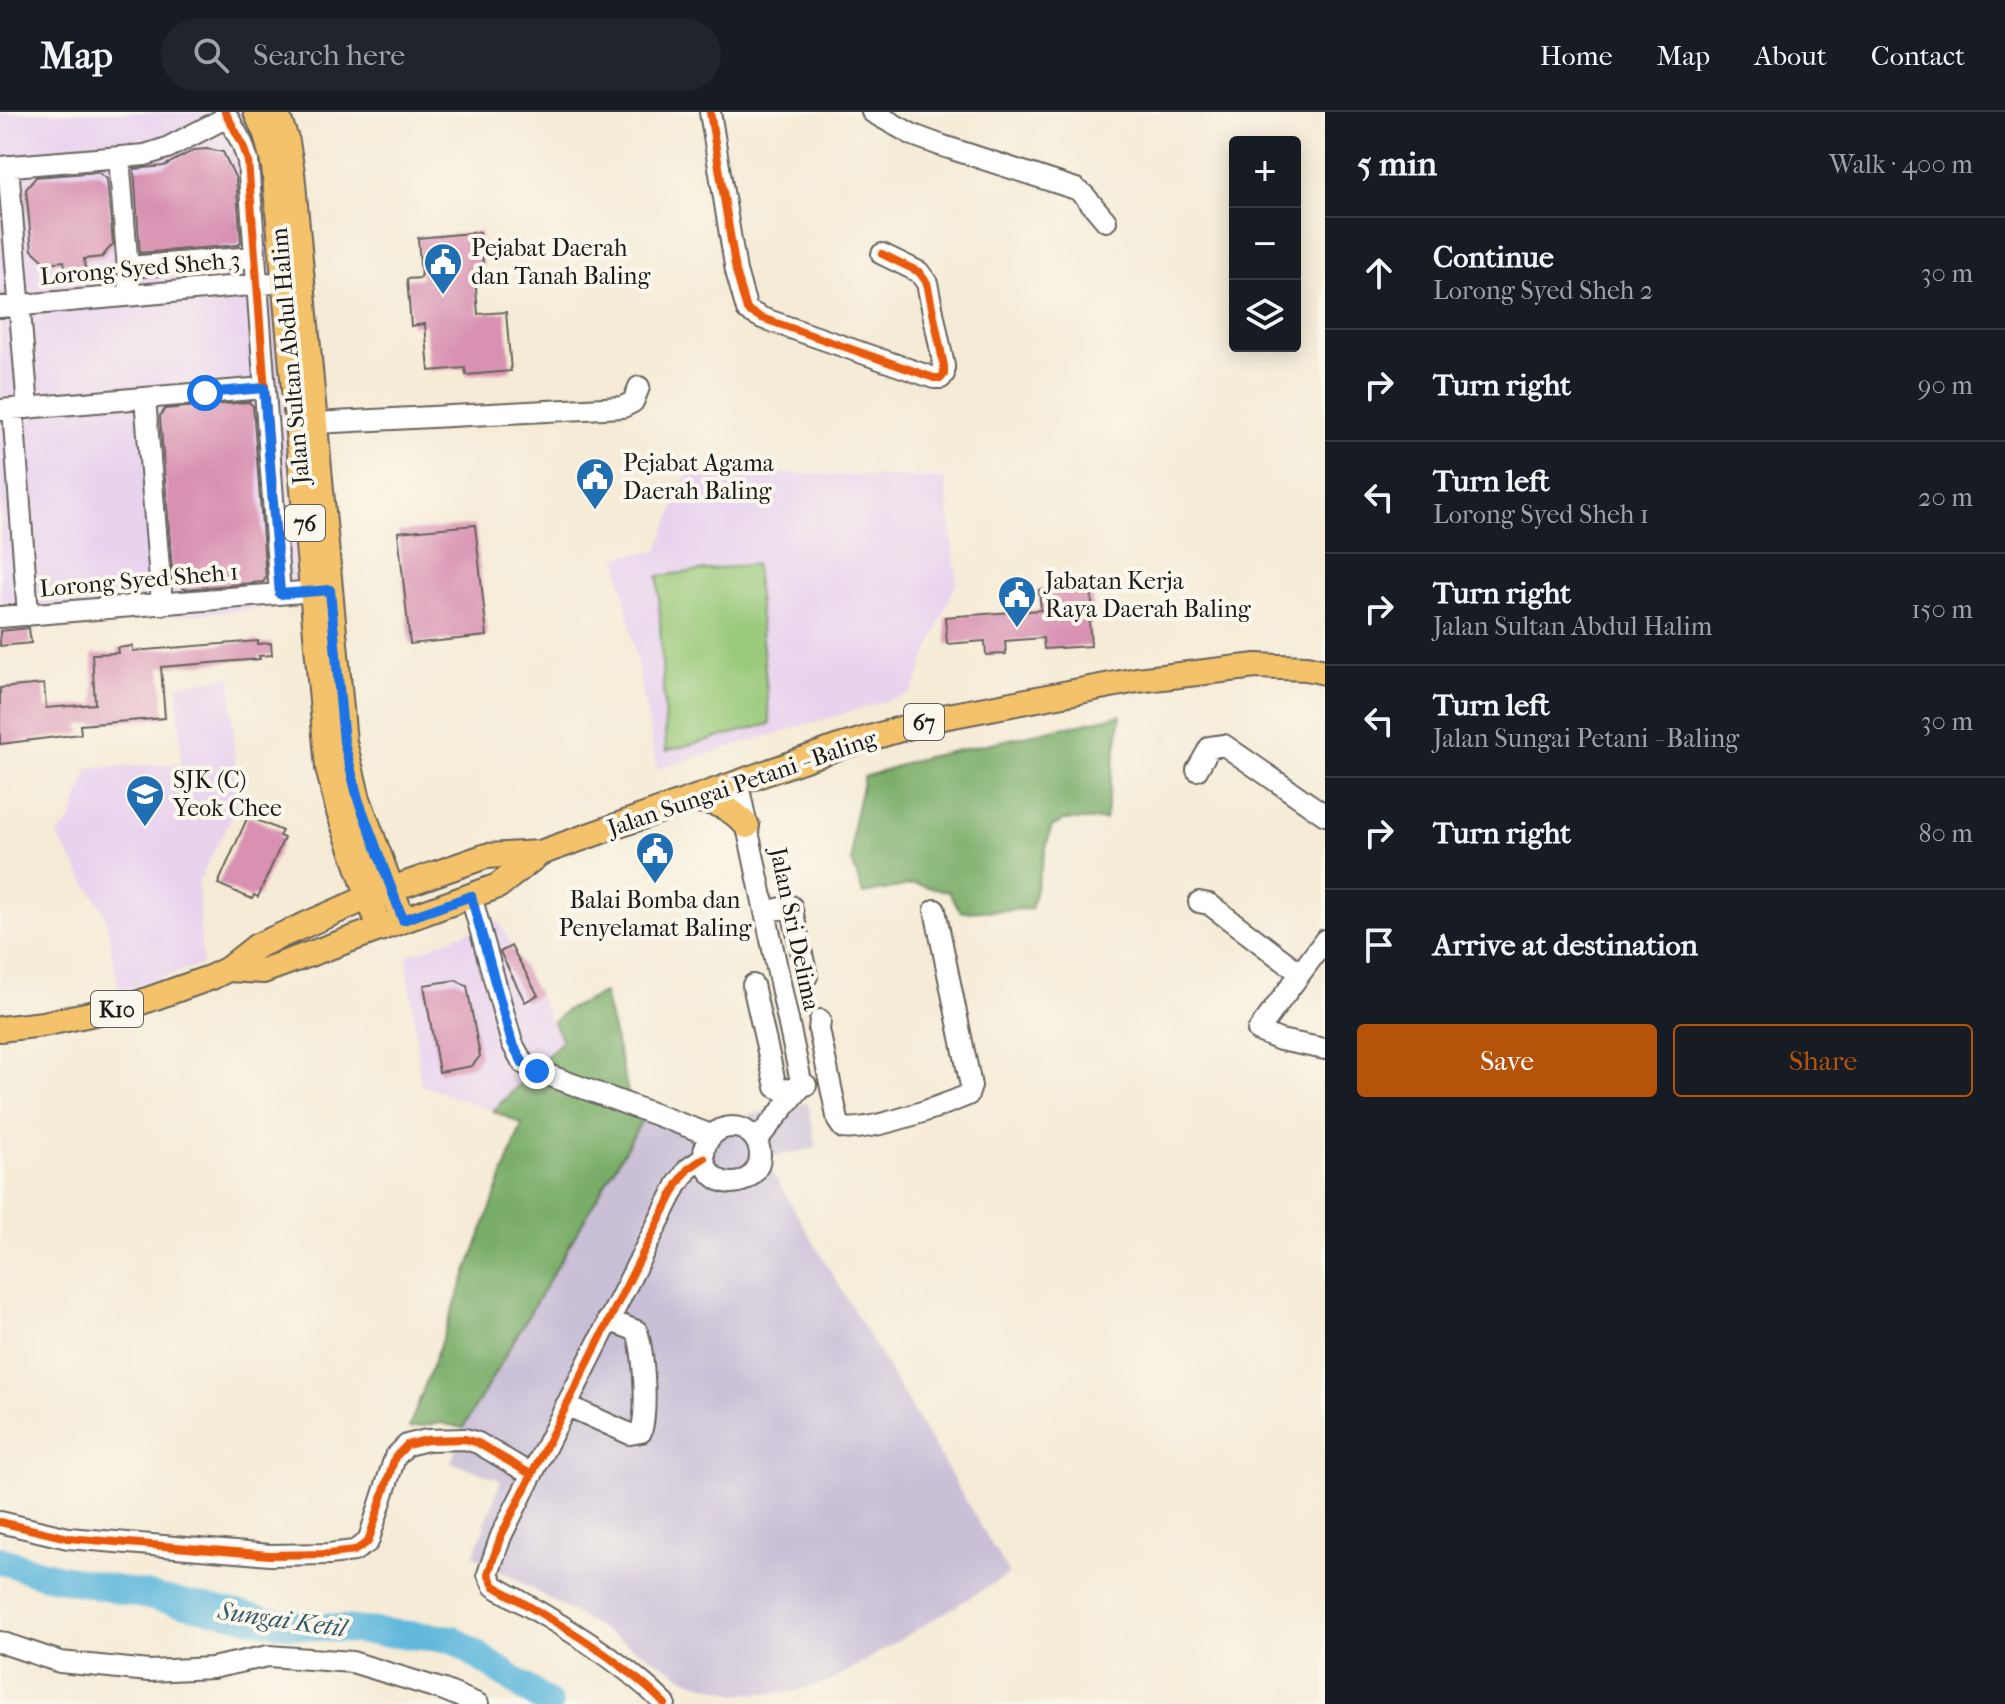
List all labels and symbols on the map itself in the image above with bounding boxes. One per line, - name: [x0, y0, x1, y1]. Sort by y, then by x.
- street label: Jalan Sultan Abdul Halim: [265, 226, 315, 488]
- place label: Pejabat Daerah dan Tanah Baling: [471, 234, 652, 290]
- public building icon: Pejabat Daerah dan Tanah Baling: [422, 241, 464, 296]
- street label: Lorong Syed Sheh 3: [39, 245, 241, 291]
- route start: [187, 375, 223, 411]
- place label: Pejabat Agama Daerah Baling: [623, 449, 775, 505]
- public building icon: Pejabat Agama Daerah Baling: [574, 456, 616, 511]
- road number: 76: [285, 505, 325, 541]
- street label: Lorong Syed Sheh 1: [38, 557, 240, 603]
- place label: Jabatan Kerja Raya Daerah Baling: [1043, 567, 1252, 623]
- public building icon: Jabatan Kerja Raya Daerah Baling: [996, 574, 1038, 629]
- road number: 67: [904, 704, 944, 740]
- street label: Jalan Sungai Petani - Baling: [602, 723, 881, 843]
- place label: SJK (C) Yeok Chee: [172, 766, 282, 822]
- school or university icon: SJK (C) Yeok Chee: [124, 773, 166, 828]
- public building icon: Balai Bomba dan Penyelamat Baling: [634, 830, 676, 885]
- street label: Jalan Sri Delima: [764, 843, 826, 1014]
- place label: Balai Bomba dan Penyelamat Baling: [559, 886, 753, 942]
- road number: K10: [91, 991, 143, 1027]
- route end: [519, 1053, 555, 1089]
- water label: Sungai Ketil: [215, 1595, 350, 1644]

